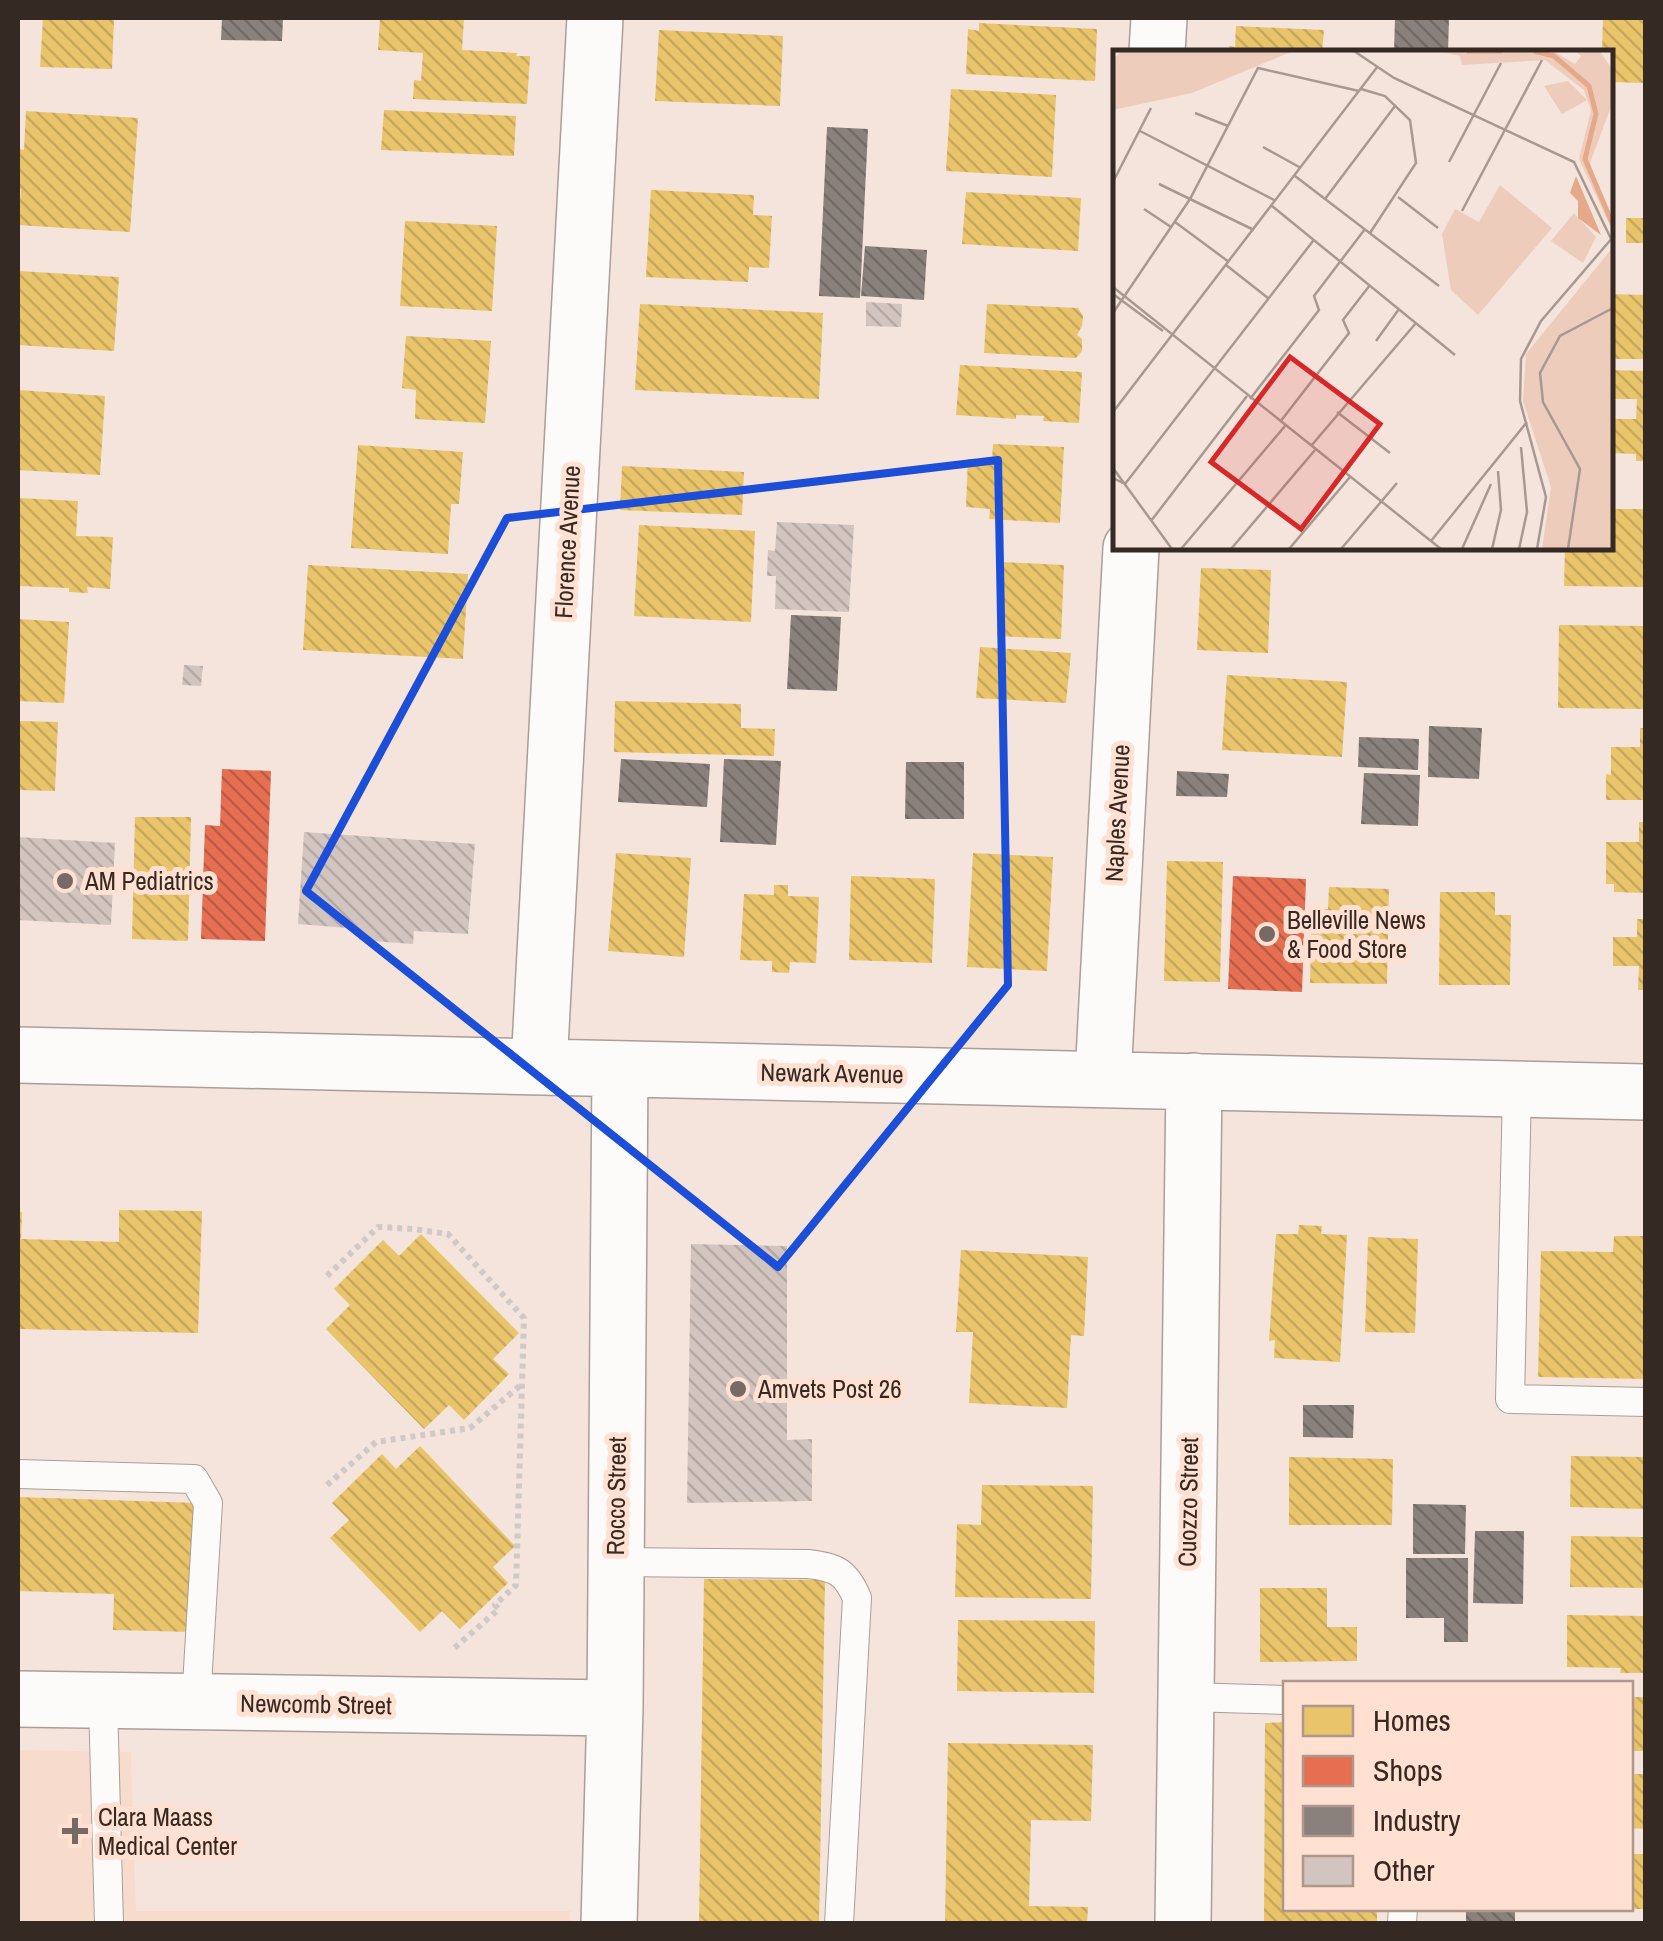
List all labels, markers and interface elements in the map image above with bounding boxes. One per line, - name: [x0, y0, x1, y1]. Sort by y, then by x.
- inset map: [1113, 50, 1613, 550]
- street label: Florence Avenue: [546, 464, 588, 620]
- street label: Naples Avenue: [1096, 743, 1138, 883]
- place label: AM Pediatrics: [84, 864, 214, 898]
- marker: AM Pediatrics: [54, 870, 76, 892]
- place label: Belleville News & Food Store: [1287, 903, 1426, 966]
- marker: Belleville News & Food Store: [1256, 923, 1278, 945]
- street label: Newark Avenue: [760, 1055, 904, 1091]
- place label: Amvets Post 26: [757, 1372, 902, 1406]
- marker: Amvets Post 26: [727, 1378, 749, 1400]
- street label: Rocco Street: [598, 1436, 634, 1556]
- street label: Cuozzo Street: [1170, 1436, 1206, 1567]
- legend: [1283, 1681, 1633, 1911]
- street label: Newcomb Street: [240, 1686, 392, 1722]
- text: Homes: [1373, 1700, 1451, 1740]
- text: Shops: [1373, 1750, 1443, 1790]
- place label: Clara Maass Medical Center: [98, 1800, 237, 1863]
- text: Industry: [1373, 1800, 1461, 1840]
- marker: Clara Maass Medical Center: [62, 1818, 88, 1844]
- text: Other: [1373, 1850, 1435, 1890]

